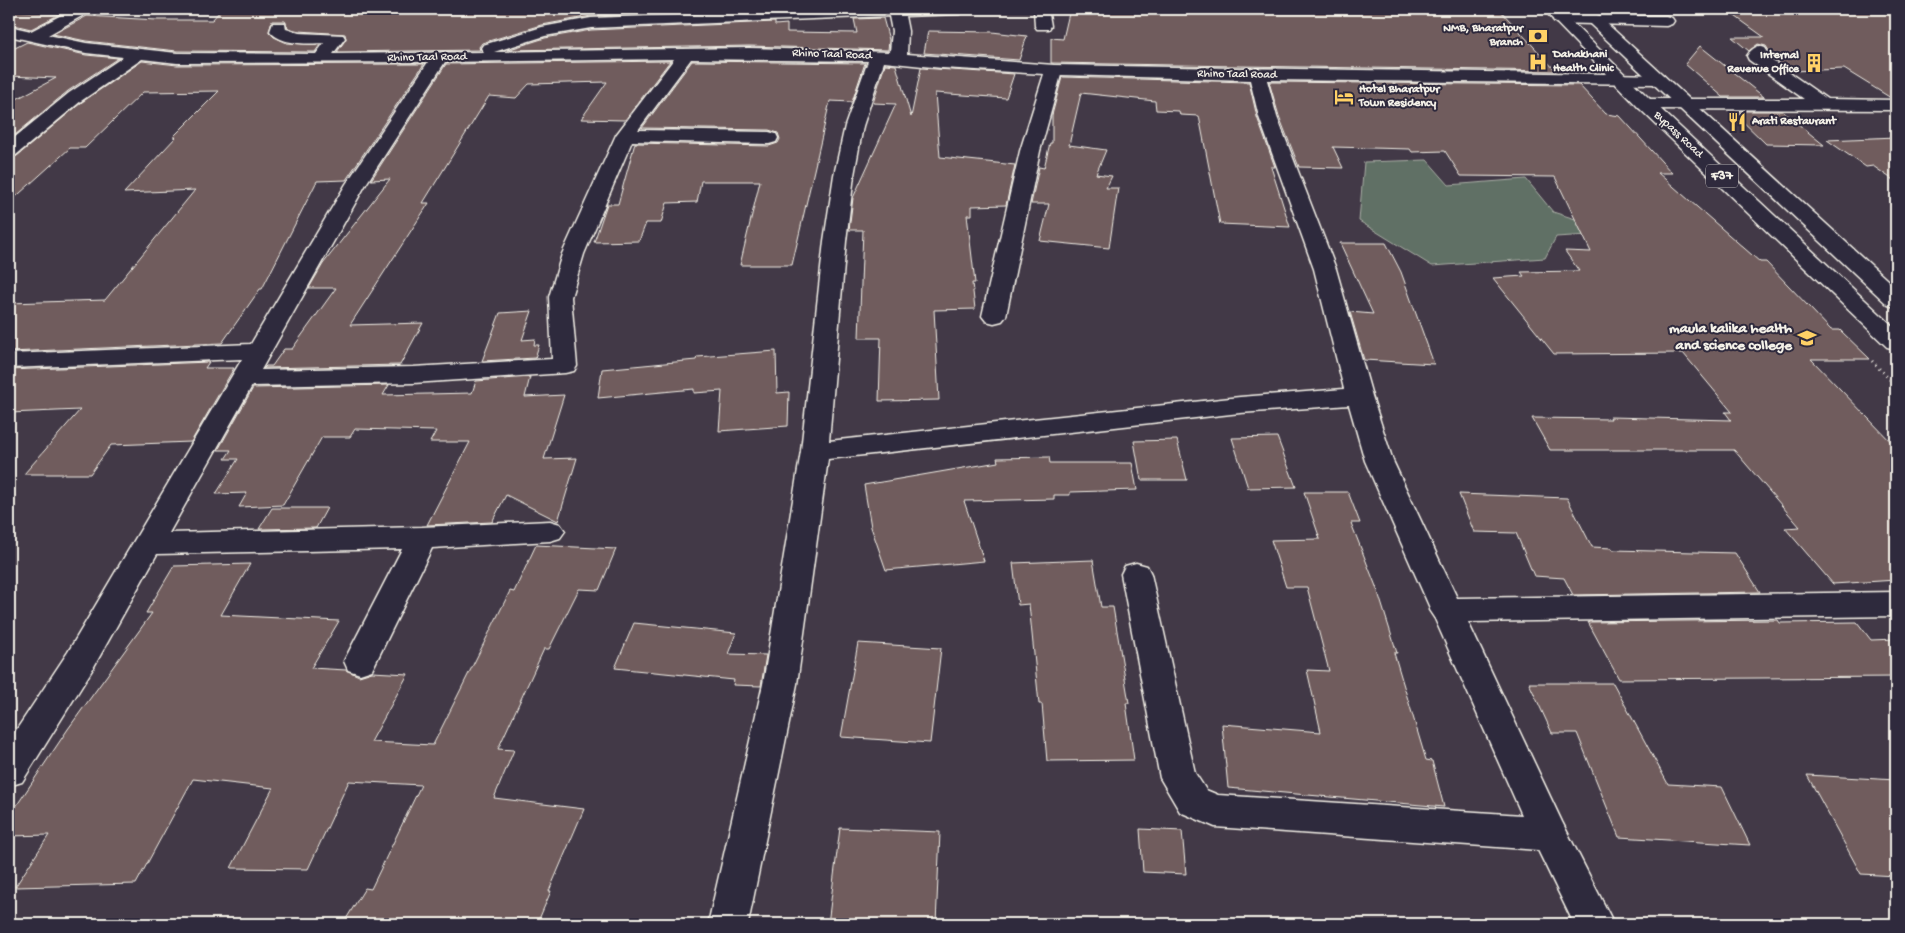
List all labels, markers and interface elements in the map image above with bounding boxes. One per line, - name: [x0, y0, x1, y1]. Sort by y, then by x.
- place label: NMB, Bharatpur Branch: [1443, 22, 1525, 50]
- bank icon: NMB, Bharatpur Branch: [1527, 25, 1549, 47]
- street label: Rhino Taal Road: [792, 47, 873, 63]
- place label: Dahakhani Health Clinic: [1552, 48, 1615, 76]
- place label: Internal Revenue Office: [1726, 49, 1800, 77]
- street label: Rhino Taal Road: [387, 50, 468, 66]
- hospital icon: Dahakhani Health Clinic: [1527, 51, 1549, 73]
- building icon: Internal Revenue Office: [1803, 52, 1825, 74]
- street label: Rhino Taal Road: [1197, 67, 1278, 83]
- place label: Hotel Bharatpur Town Residency: [1358, 83, 1441, 111]
- hotel icon: Hotel Bharatpur Town Residency: [1333, 86, 1355, 108]
- street label: Bypass Road: [1650, 108, 1706, 162]
- restaurant icon: Arati Restaurant: [1726, 111, 1748, 133]
- place label: Arati Restaurant: [1751, 115, 1837, 129]
- road number: F37: [1706, 165, 1738, 188]
- place label: maula kalika health and science college: [1669, 320, 1793, 355]
- school or university icon: maula kalika health and science college: [1796, 327, 1818, 349]

